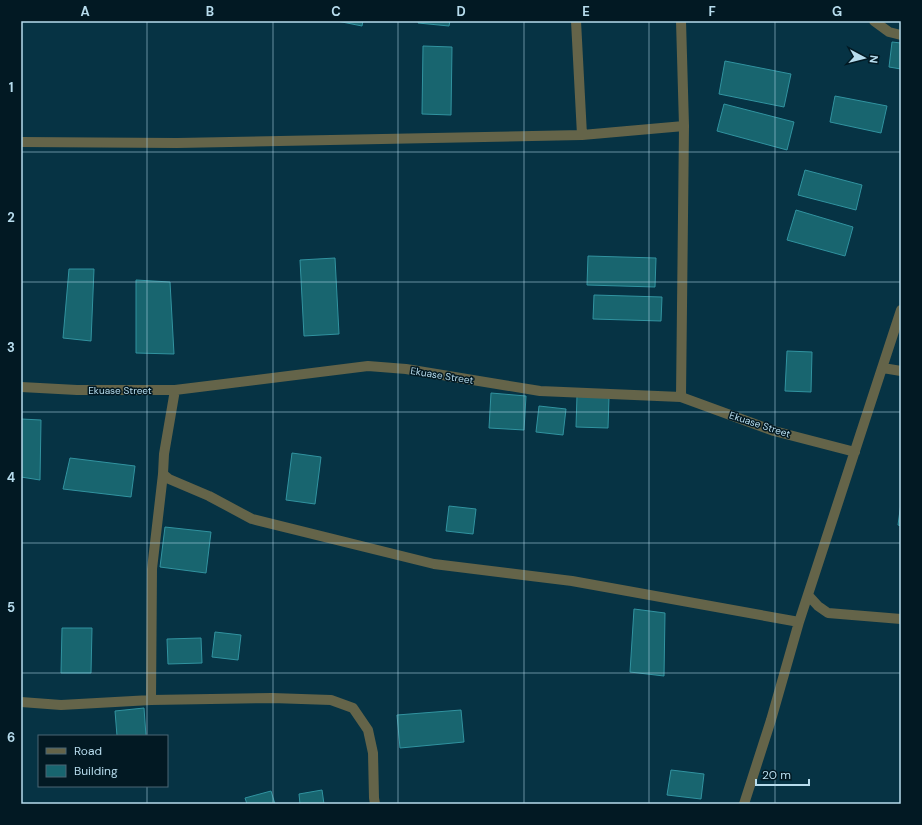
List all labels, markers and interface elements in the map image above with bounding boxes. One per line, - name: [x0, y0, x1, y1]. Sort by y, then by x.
- text: A: [80, 3, 90, 20]
- text: B: [206, 3, 214, 20]
- text: C: [331, 3, 341, 20]
- text: D: [456, 3, 466, 20]
- text: E: [582, 3, 590, 20]
- text: F: [708, 3, 716, 20]
- text: G: [832, 3, 842, 20]
- north arrow: [844, 38, 884, 78]
- text: N: [866, 54, 881, 64]
- text: 1: [9, 79, 13, 96]
- text: 2: [7, 209, 15, 226]
- text: 3: [7, 339, 15, 356]
- street label: Ekuase Street: [410, 364, 474, 387]
- street label: Ekuase Street: [88, 384, 152, 397]
- street label: Ekuase Street: [728, 408, 792, 441]
- text: 4: [7, 469, 15, 486]
- text: 5: [7, 599, 15, 616]
- text: 6: [7, 729, 15, 746]
- legend: [38, 735, 168, 787]
- text: Road: [74, 743, 102, 759]
- scale bar: [756, 761, 809, 787]
- text: Building: [74, 763, 118, 779]
- text: 20 m: [762, 767, 791, 783]

